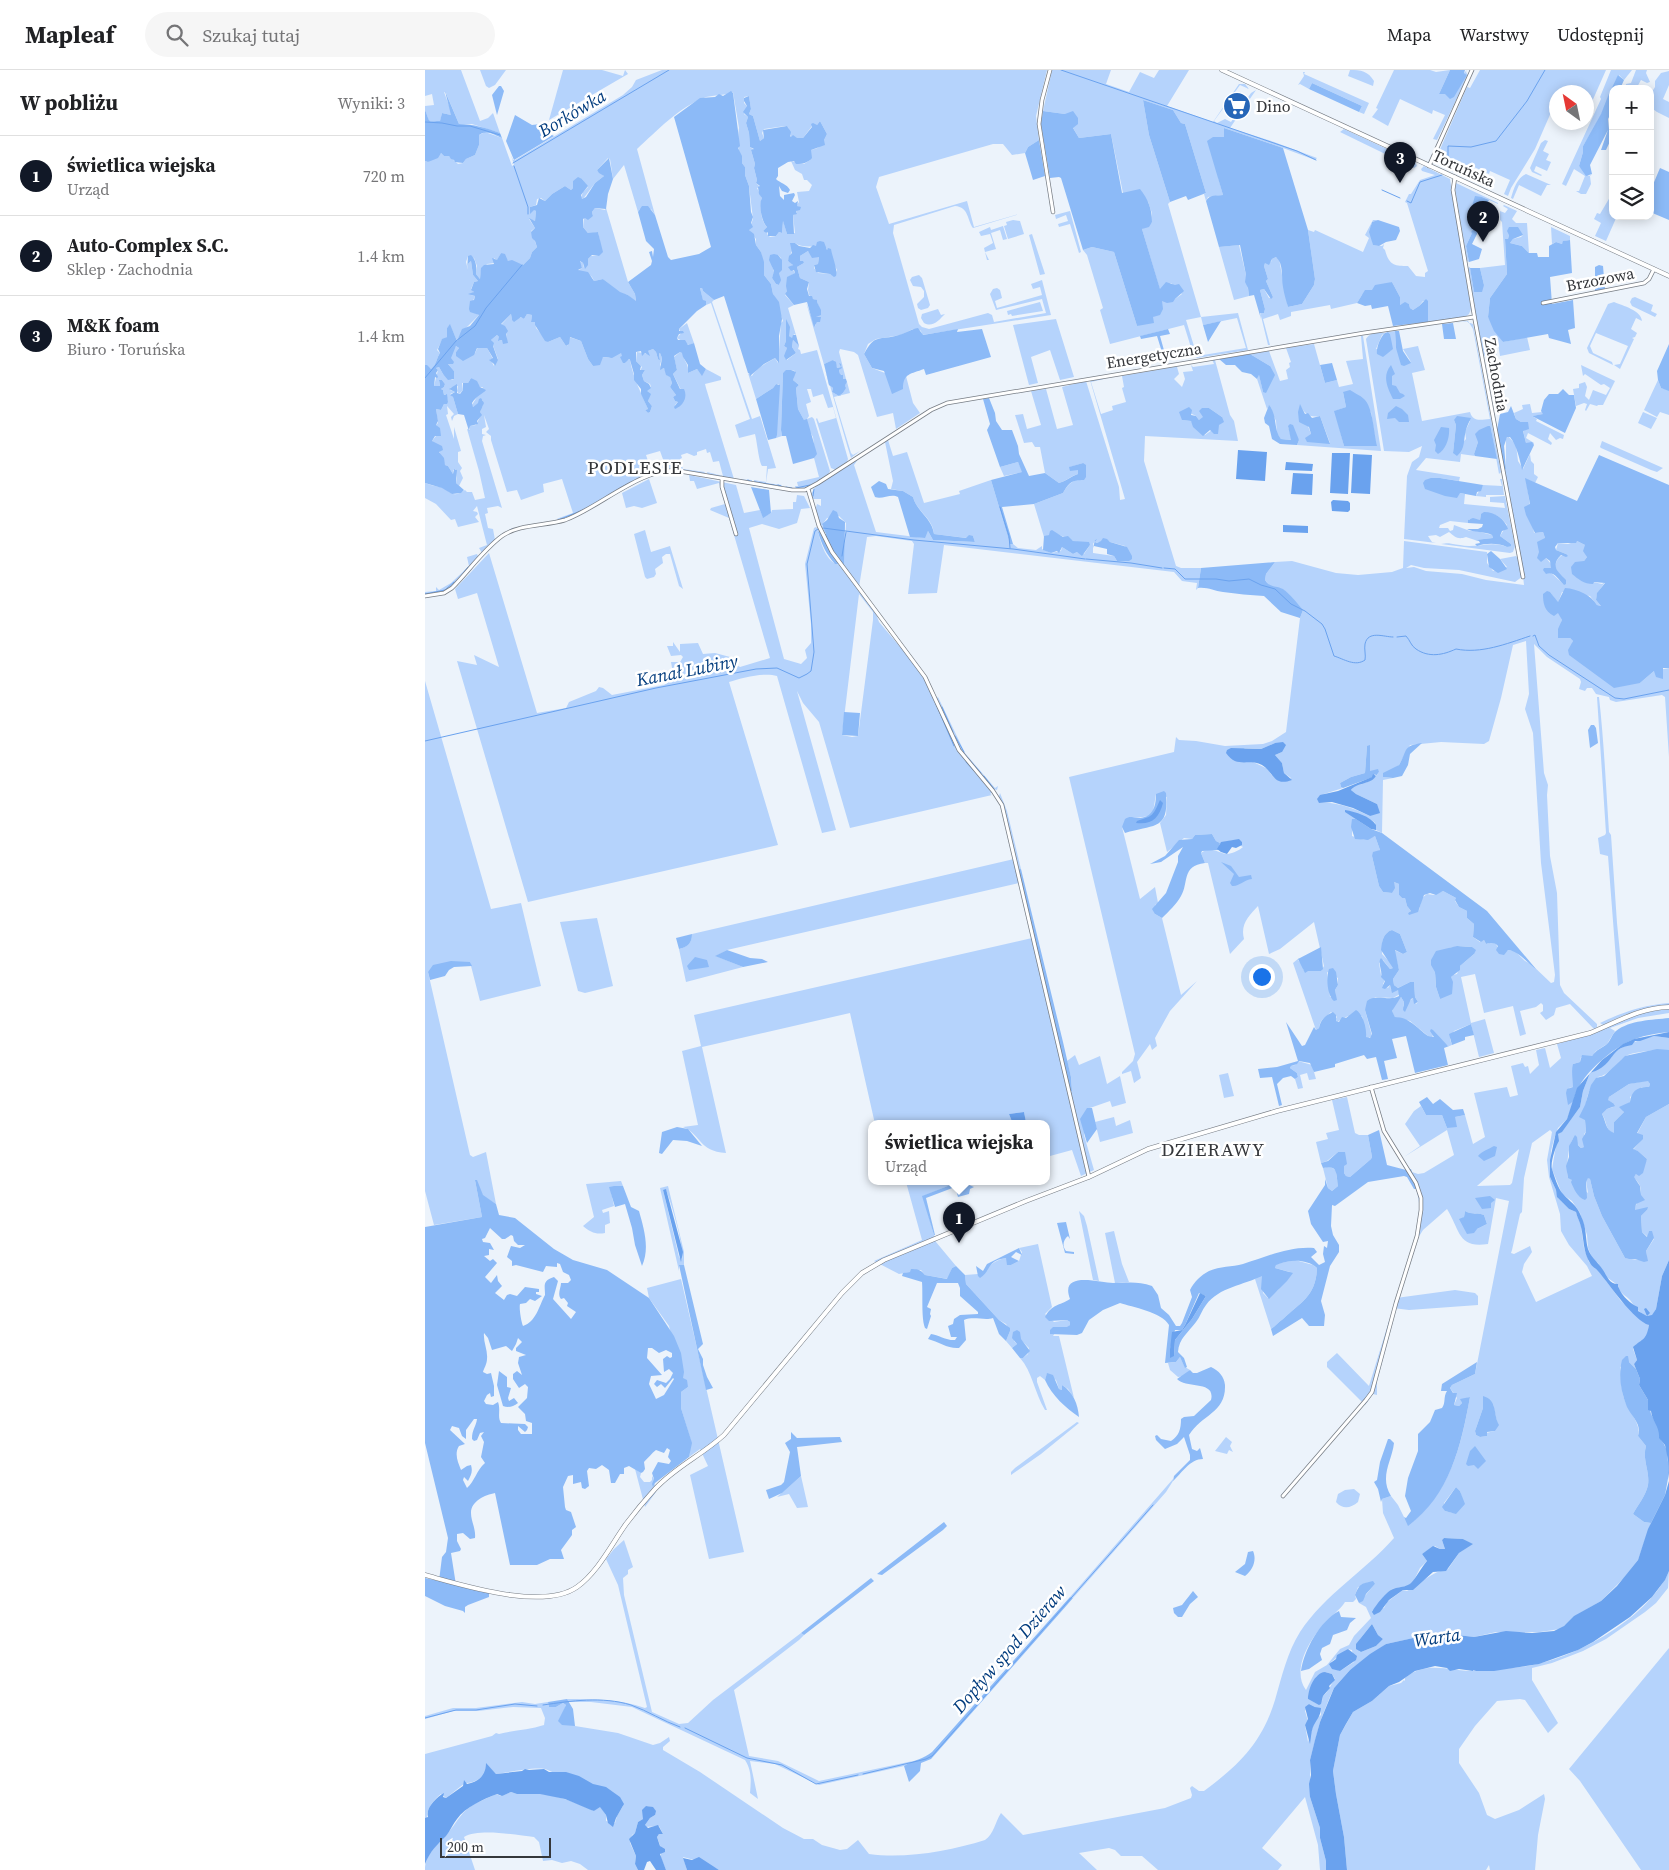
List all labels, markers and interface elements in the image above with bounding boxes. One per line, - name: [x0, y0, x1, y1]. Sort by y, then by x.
- search box: [145, 12, 495, 57]
- text: Mapleaf: [25, 18, 115, 51]
- icon: search: [163, 21, 191, 49]
- text: Szukaj tutaj: [203, 22, 300, 48]
- text: Mapa: [1387, 22, 1431, 47]
- text: Warstwy: [1459, 22, 1529, 47]
- text: Udostępnij: [1557, 22, 1644, 47]
- water label: Borkówka: [533, 83, 611, 143]
- north arrow: [1549, 85, 1594, 130]
- map controls: [1609, 85, 1654, 220]
- button: +: [1609, 85, 1654, 130]
- text: W pobliżu: [20, 88, 118, 117]
- supermarket icon: Dino: [1222, 91, 1252, 121]
- text: Wyniki: 3: [338, 92, 405, 114]
- place label: Dino: [1256, 95, 1291, 117]
- button: −: [1609, 130, 1654, 175]
- pin: 3: [1384, 142, 1416, 183]
- street label: Toruńska: [1429, 144, 1500, 192]
- text: świetlica wiejska: [67, 152, 216, 178]
- text: 1: [32, 165, 40, 187]
- text: 720 m: [363, 165, 405, 187]
- button: layers: [1609, 175, 1654, 220]
- text: Urząd: [67, 178, 109, 200]
- pin: 2: [1467, 201, 1499, 242]
- text: Auto-Complex S.C.: [67, 232, 229, 258]
- text: 2: [32, 245, 40, 267]
- text: 1.4 km: [357, 245, 405, 267]
- text: Sklep · Zachodnia: [67, 258, 193, 280]
- street label: Brzozowa: [1564, 261, 1637, 296]
- text: M&K foam: [67, 312, 160, 338]
- text: 3: [32, 325, 40, 347]
- text: 1.4 km: [357, 325, 405, 347]
- street label: Energetyczna: [1105, 336, 1204, 373]
- street label: Zachodnia: [1480, 336, 1514, 415]
- text: Biuro · Toruńska: [67, 338, 185, 360]
- district label: PODLESIE: [587, 454, 683, 480]
- water label: Kanał Lubiny: [633, 648, 740, 692]
- your location: [1249, 964, 1275, 990]
- popup: [868, 1120, 1050, 1185]
- text: świetlica wiejska: [885, 1129, 1033, 1155]
- district label: DZIERAWY: [1161, 1136, 1265, 1162]
- text: Urząd: [885, 1155, 927, 1177]
- pin: 1: [943, 1202, 975, 1243]
- water label: Dopływ spod Dzieraw: [946, 1579, 1072, 1719]
- water label: Warta: [1412, 1621, 1462, 1653]
- scale bar: [440, 1835, 551, 1858]
- text: 200 m: [447, 1837, 484, 1857]

